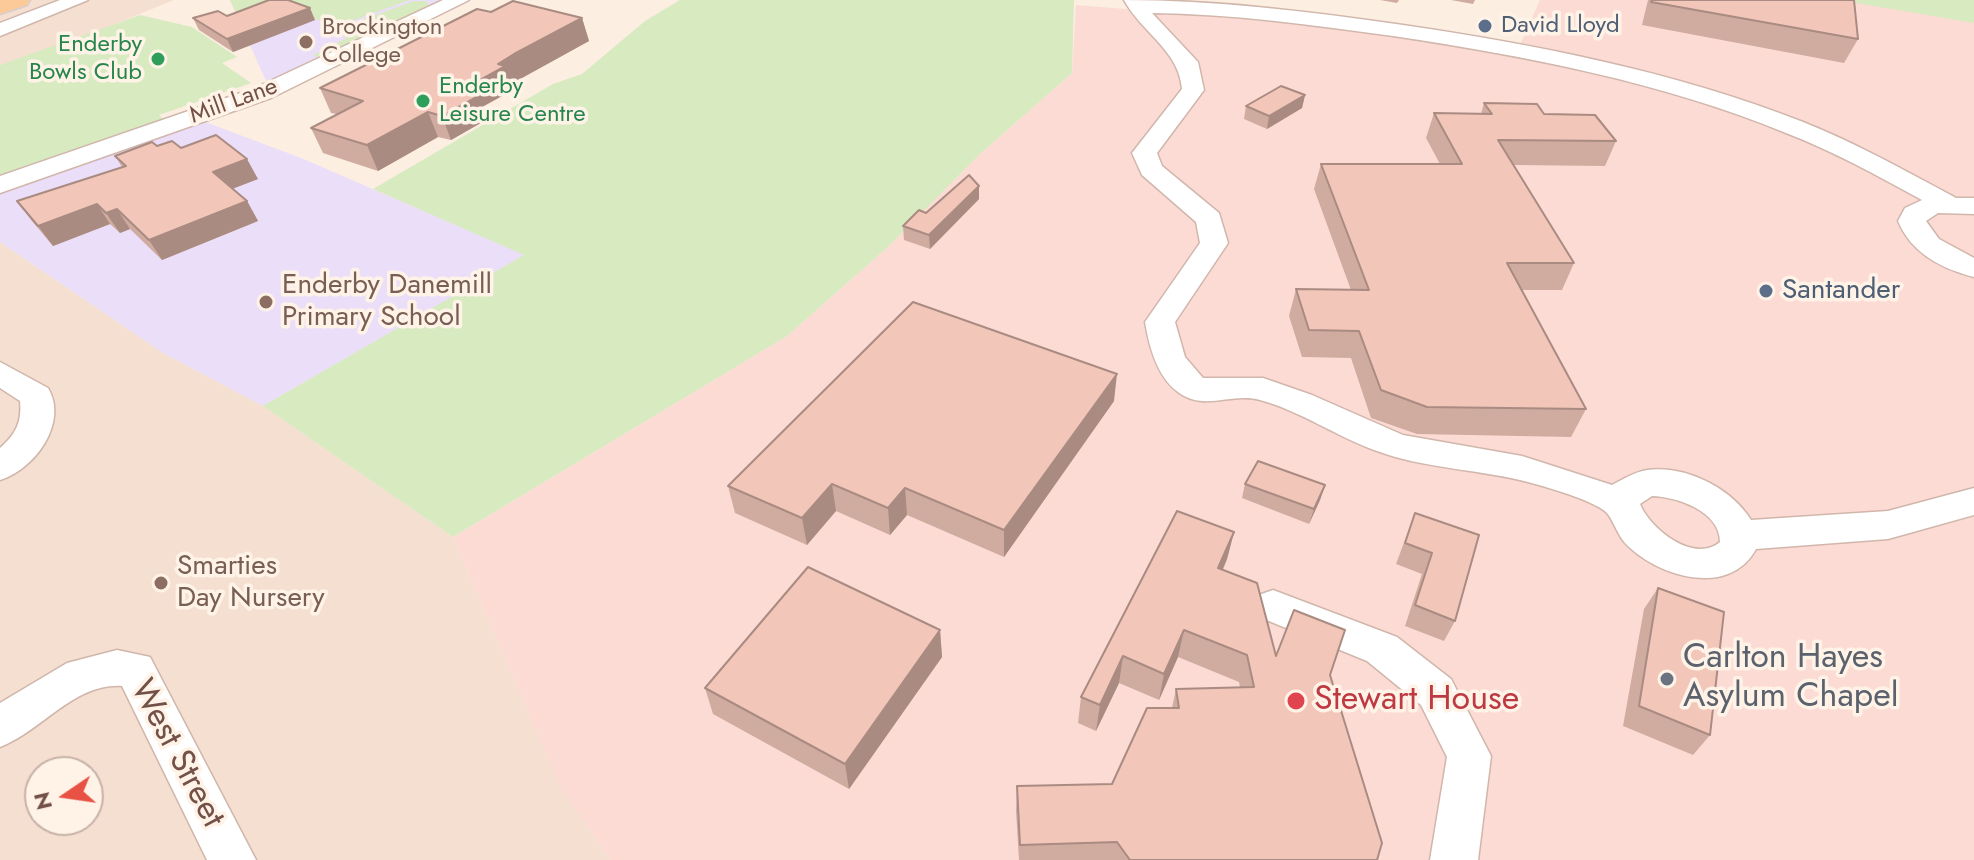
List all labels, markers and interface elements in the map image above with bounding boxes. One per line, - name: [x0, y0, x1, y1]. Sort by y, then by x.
- place label: David Lloyd: [1501, 12, 1620, 40]
- place label: Brockington College: [322, 14, 442, 70]
- marker: David Lloyd: [1476, 17, 1494, 35]
- place label: Enderby Bowls Club: [29, 31, 142, 87]
- marker: Brockington College: [297, 33, 315, 51]
- marker: Enderby Bowls Club: [149, 50, 167, 68]
- street label: Mill Lane: [186, 73, 282, 131]
- place label: Enderby Leisure Centre: [439, 73, 585, 129]
- marker: Enderby Leisure Centre: [414, 92, 432, 110]
- place label: Enderby Danemill Primary School: [282, 269, 492, 335]
- place label: Santander: [1782, 274, 1900, 308]
- marker: Santander: [1757, 282, 1775, 300]
- marker: Enderby Danemill Primary School: [257, 293, 275, 311]
- place label: Smarties Day Nursery: [177, 550, 325, 616]
- marker: Smarties Day Nursery: [152, 574, 170, 592]
- place label: Carlton Hayes Asylum Chapel: [1683, 639, 1899, 718]
- marker: Carlton Hayes Asylum Chapel: [1658, 670, 1676, 688]
- street label: West Street: [120, 673, 232, 835]
- place label: Stewart House: [1314, 681, 1519, 721]
- marker: Stewart House: [1285, 690, 1307, 712]
- north arrow: [24, 756, 104, 836]
- text: N: [25, 789, 60, 813]

